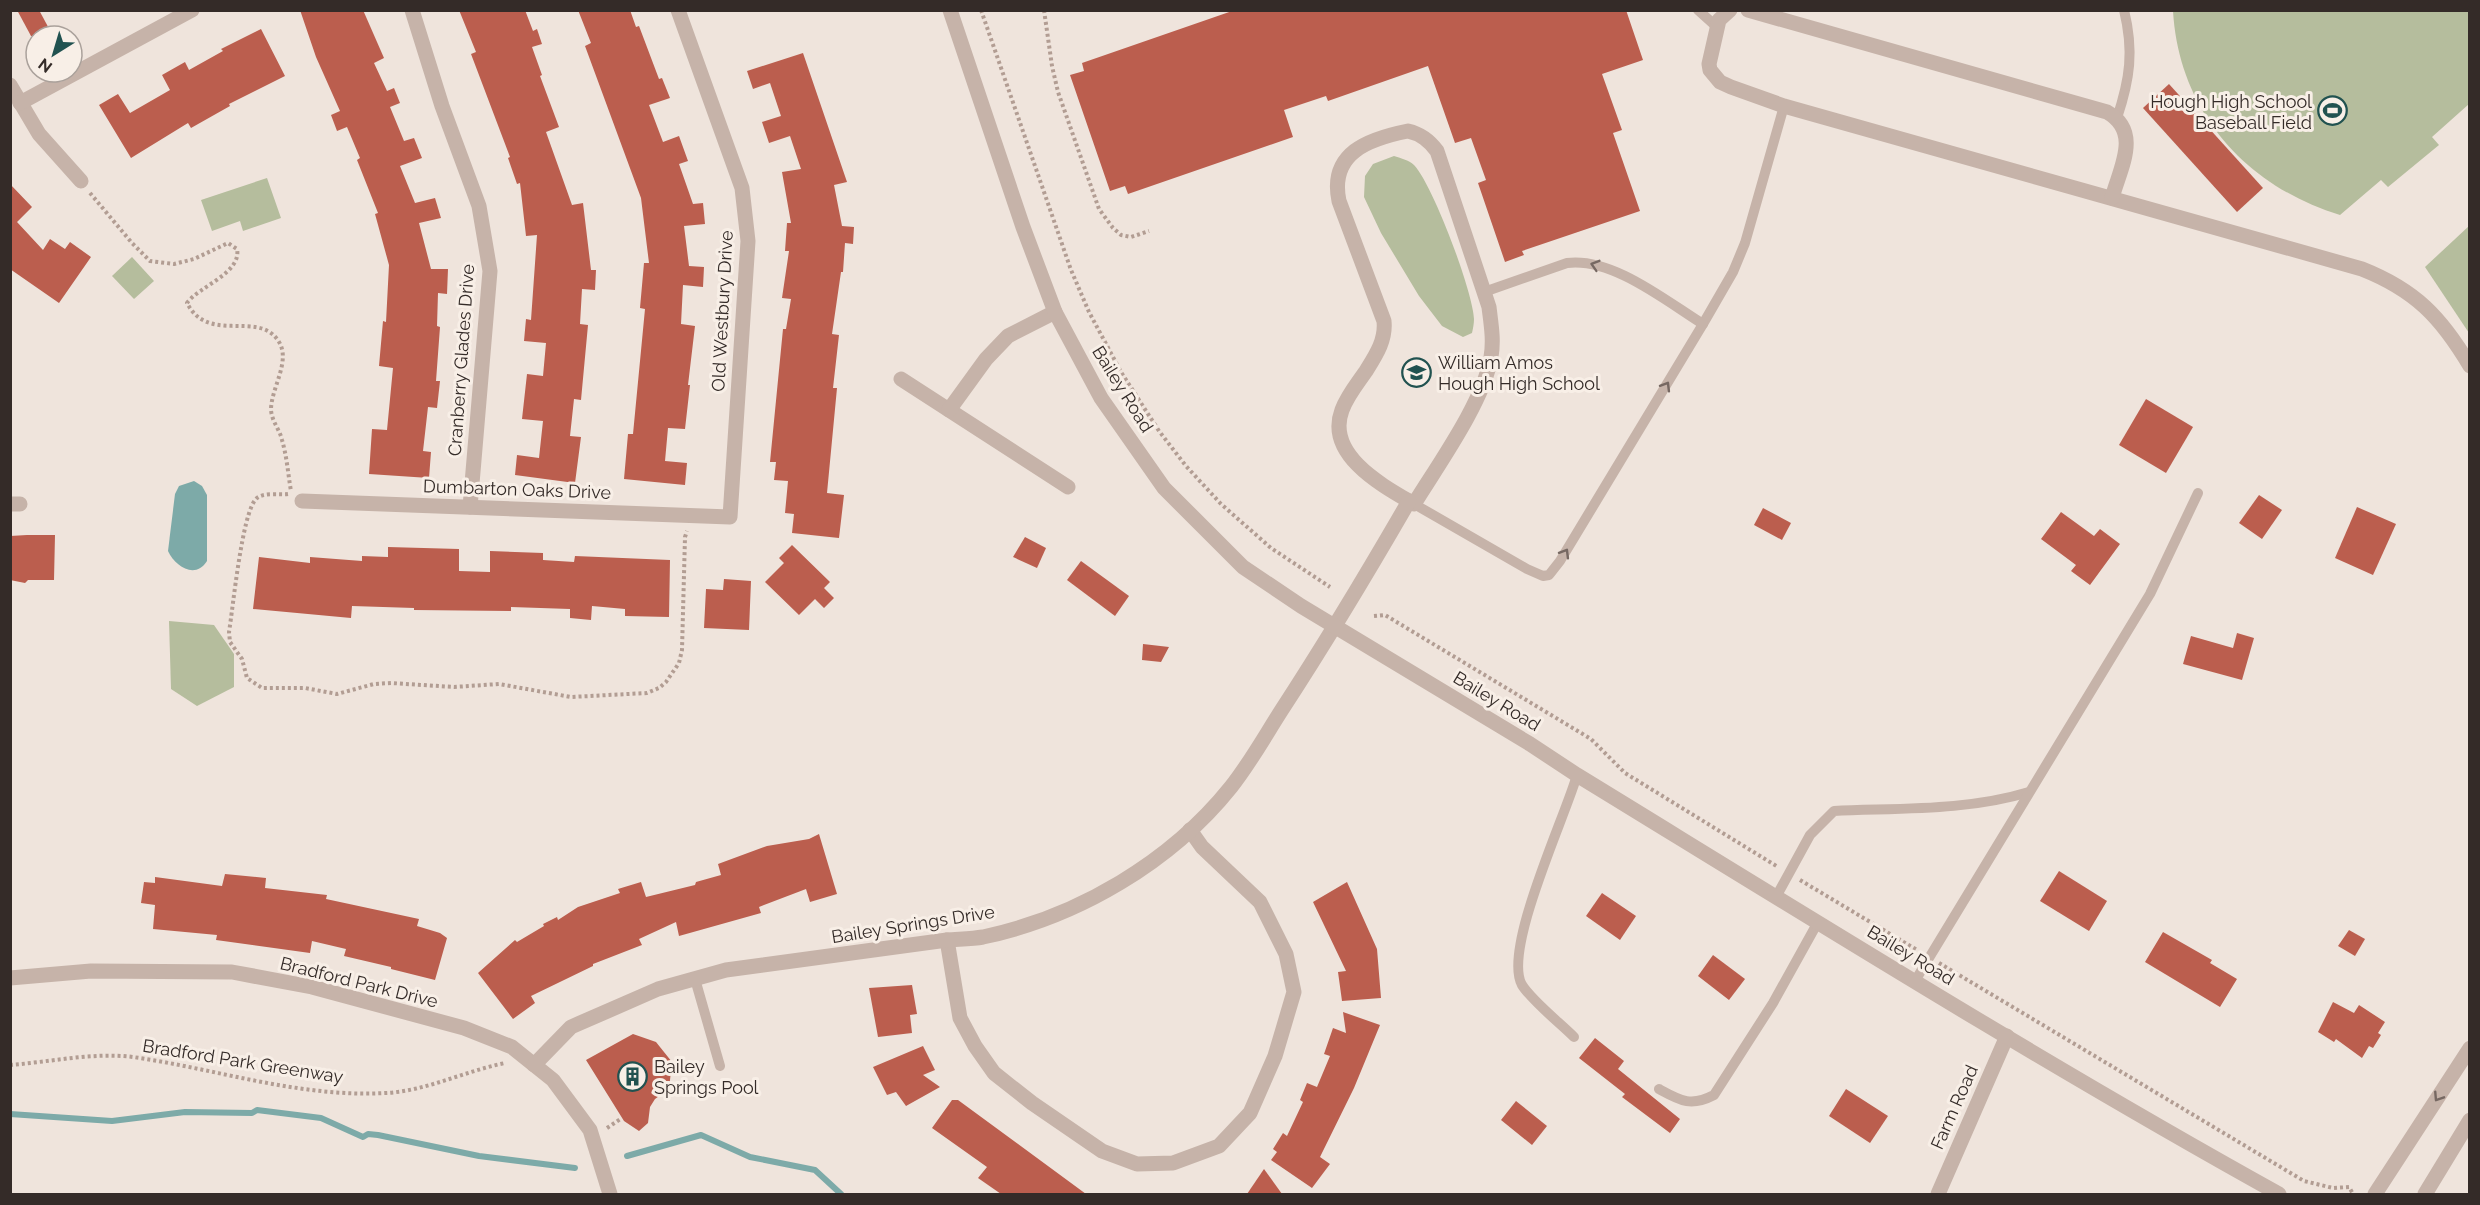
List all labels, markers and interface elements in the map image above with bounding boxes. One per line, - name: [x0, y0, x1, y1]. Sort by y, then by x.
- north arrow: [24, 24, 84, 84]
- text: N: [35, 54, 56, 77]
- place label: Hough High School Baseball Field: [2150, 91, 2312, 133]
- sports icon: Hough High School Baseball Field: [2317, 95, 2349, 127]
- street label: Old Westbury Drive: [707, 229, 737, 392]
- one-way arrow: [1590, 260, 1601, 273]
- street label: Cranberry Glades Drive: [444, 263, 478, 457]
- street label: Bailey Road: [1088, 342, 1158, 436]
- place label: William Amos Hough High School: [1438, 352, 1600, 394]
- school or university icon: William Amos Hough High School: [1401, 356, 1433, 388]
- one-way arrow: [1658, 382, 1670, 392]
- street label: Dumbarton Oaks Drive: [423, 475, 612, 503]
- one-way arrow: [1558, 549, 1570, 559]
- street label: Bailey Road: [1450, 667, 1544, 735]
- street label: Bailey Springs Drive: [830, 901, 997, 947]
- street label: Bailey Road: [1864, 921, 1958, 989]
- street label: Bradford Park Drive: [278, 952, 440, 1012]
- street label: Bradford Park Greenway: [141, 1035, 345, 1087]
- place label: Bailey Springs Pool: [654, 1056, 759, 1098]
- building icon: Bailey Springs Pool: [617, 1060, 649, 1092]
- street label: Farm Road: [1926, 1062, 1982, 1152]
- one-way arrow: [2434, 1090, 2445, 1101]

